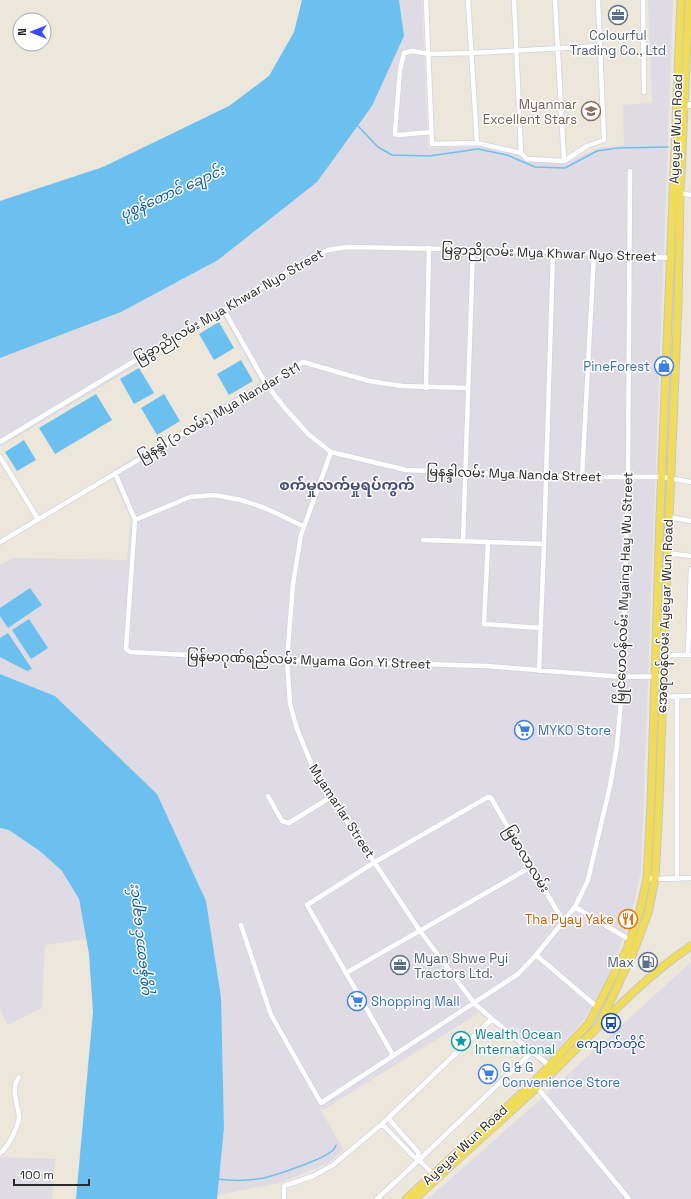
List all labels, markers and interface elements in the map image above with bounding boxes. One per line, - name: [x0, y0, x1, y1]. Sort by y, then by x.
- office icon: Colourful Trading Co., Ltd: [607, 4, 629, 26]
- north arrow: [12, 12, 52, 52]
- place label: Colourful Trading Co., Ltd: [570, 27, 666, 59]
- text: N: [15, 28, 29, 36]
- street label: Ayeyar Wun Road: [666, 74, 686, 184]
- place label: Myanmar Excellent Stars: [483, 96, 577, 128]
- school or university icon: Myanmar Excellent Stars: [580, 100, 602, 122]
- water label: ပုစွန်တောင် ချောင်း: [117, 160, 229, 226]
- street label: မြခွာညိုလမ်း Mya Khwar Nyo Street: [441, 241, 657, 267]
- street label: မြခွာညိုလမ်း Mya Khwar Nyo Street: [132, 245, 327, 369]
- shop icon: PineForest: [653, 355, 675, 377]
- place label: PineForest: [583, 358, 650, 375]
- street label: မြနန္ဒါ (၁ လမ်း) Mya Nandar St1: [135, 359, 304, 467]
- street label: မြနန္ဒါလမ်း Mya Nanda Street: [426, 462, 602, 488]
- street label: မြိုင်ဟေဝန်လမ်း Myaing Hay Wu Street: [611, 471, 639, 705]
- district label: စက်မှုလက်မှုရပ်ကွက်: [279, 475, 415, 497]
- street label: အေရာဝန်လမ်း Ayeyar Wun Road: [653, 519, 679, 713]
- street label: မြန်မာဂုဏ်ရည်လမ်း Myama Gon Yi Street: [187, 647, 431, 675]
- supermarket icon: MYKO Store: [513, 719, 535, 741]
- place label: MYKO Store: [538, 722, 611, 739]
- street label: Myamarlar Street: [305, 761, 379, 861]
- street label: မြမာလာလမ်း: [499, 822, 554, 897]
- water label: ပုစွန်တောင် ချောင်း: [123, 883, 157, 998]
- restaurant icon: Tha Pyay Yake: [617, 908, 639, 930]
- place label: Tha Pyay Yake: [525, 911, 614, 928]
- place label: Myan Shwe Pyi Tractors Ltd.: [414, 950, 508, 982]
- fuel station icon: Max: [637, 951, 659, 973]
- office icon: Myan Shwe Pyi Tractors Ltd.: [389, 954, 411, 976]
- place label: Max: [608, 954, 634, 971]
- supermarket icon: Shopping Mall: [346, 990, 368, 1012]
- place label: Shopping Mall: [371, 993, 460, 1010]
- bus stop icon: ကျောက်တိုင်: [600, 1012, 622, 1034]
- place label: Wealth Ocean International: [475, 1026, 561, 1058]
- place icon: Wealth Ocean International: [450, 1030, 472, 1052]
- place label: ကျောက်တိုင်: [576, 1035, 646, 1054]
- place label: G & G Convenience Store: [502, 1059, 620, 1091]
- supermarket icon: G & G Convenience Store: [477, 1063, 499, 1085]
- street label: Ayeyar Wun Road: [419, 1101, 511, 1189]
- scale bar: [14, 1161, 89, 1187]
- text: 100 m: [20, 1167, 54, 1183]

